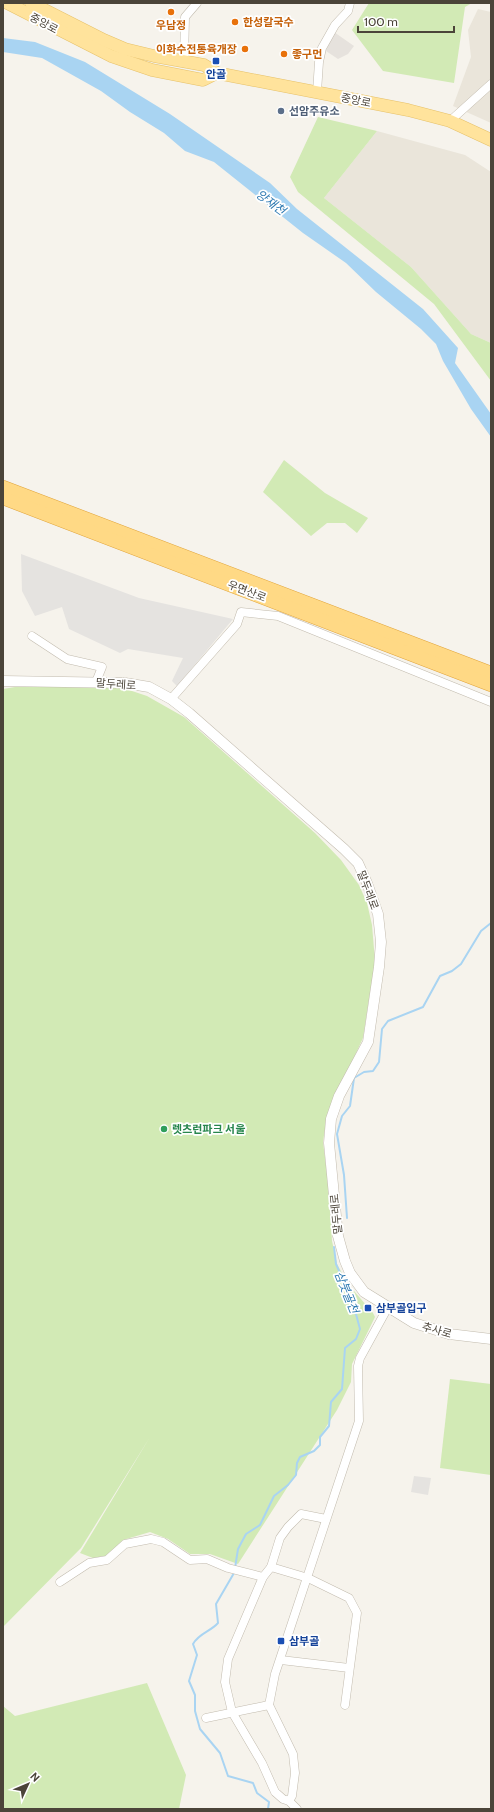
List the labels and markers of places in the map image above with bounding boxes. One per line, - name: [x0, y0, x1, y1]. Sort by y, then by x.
- marker: 우남정: [166, 7, 176, 17]
- place label: 한성칼국수: [243, 15, 294, 29]
- marker: 한성칼국수: [230, 17, 240, 27]
- place label: 우남정: [156, 18, 186, 32]
- place label: 이화수전통육개장: [156, 42, 237, 56]
- marker: 이화수전통육개장: [240, 44, 250, 54]
- place label: 좋구먼: [292, 47, 322, 61]
- marker: 좋구먼: [279, 49, 289, 59]
- marker: 안골: [211, 56, 221, 66]
- place label: 안골: [206, 67, 226, 81]
- place label: 선암주유소: [289, 104, 340, 118]
- marker: 선암주유소: [276, 106, 286, 116]
- place label: 렛츠런파크 서울: [172, 1122, 245, 1136]
- marker: 렛츠런파크 서울: [159, 1124, 169, 1134]
- place label: 삼부골입구: [376, 1301, 427, 1315]
- marker: 삼부골입구: [363, 1303, 373, 1313]
- place label: 삼부골: [289, 1634, 319, 1648]
- marker: 삼부골: [276, 1636, 286, 1646]

